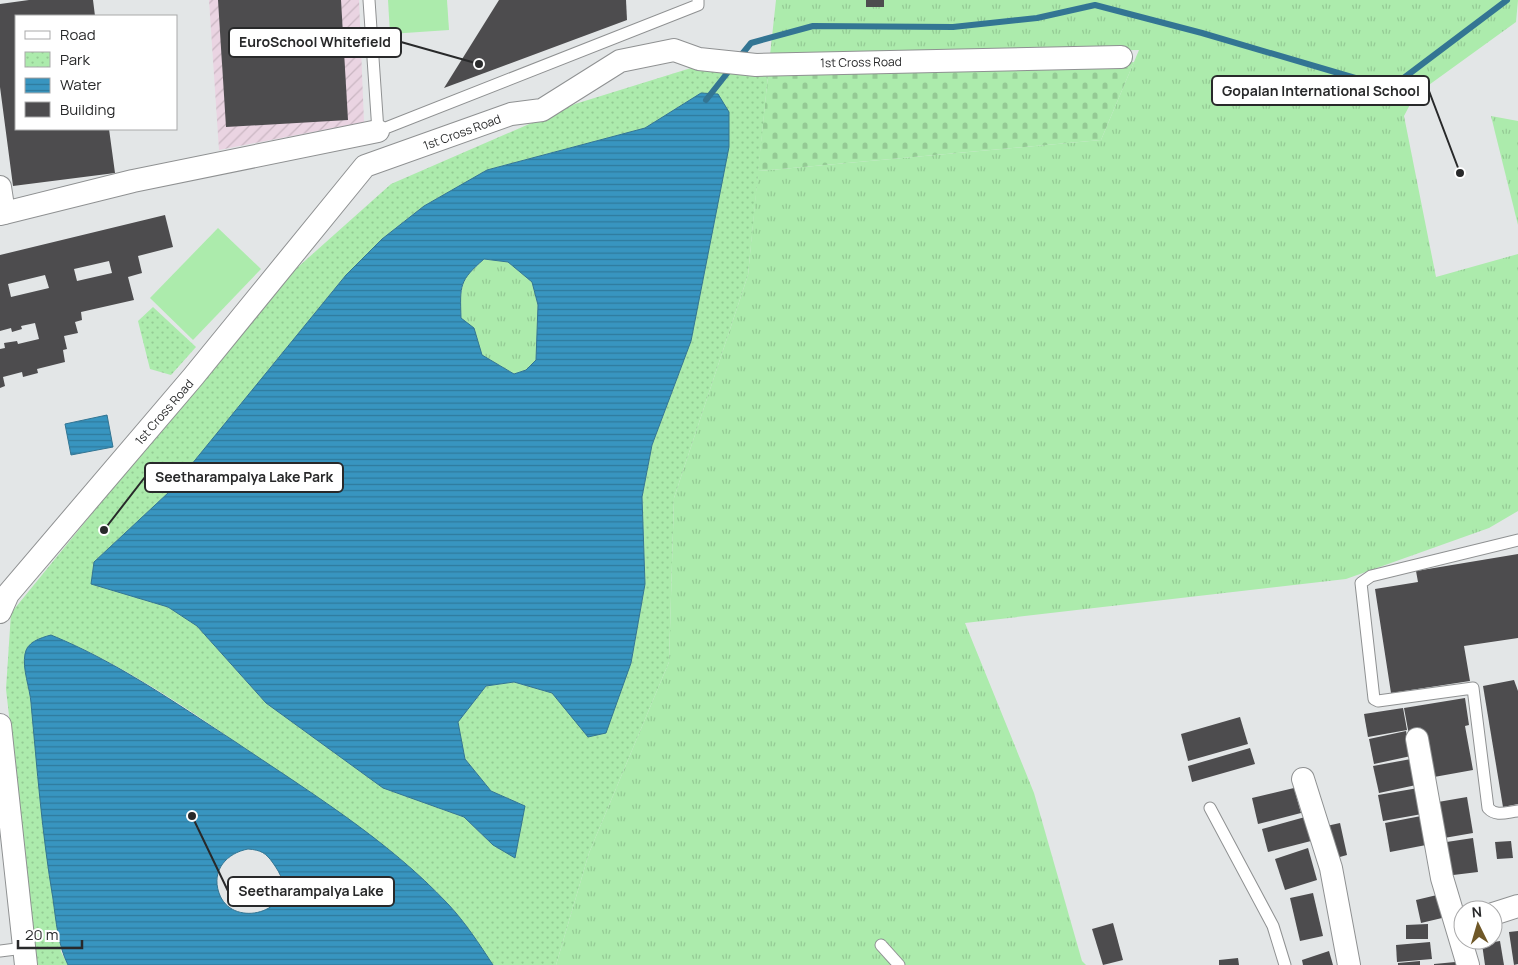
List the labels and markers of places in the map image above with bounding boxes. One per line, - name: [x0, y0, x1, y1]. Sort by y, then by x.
- callout: EuroSchool Whitefield: [229, 28, 401, 57]
- callout: Gopalan International School: [1212, 76, 1429, 105]
- callout: Seetharampalya Lake Park: [145, 463, 343, 492]
- callout: Seetharampalya Lake: [228, 877, 394, 906]

